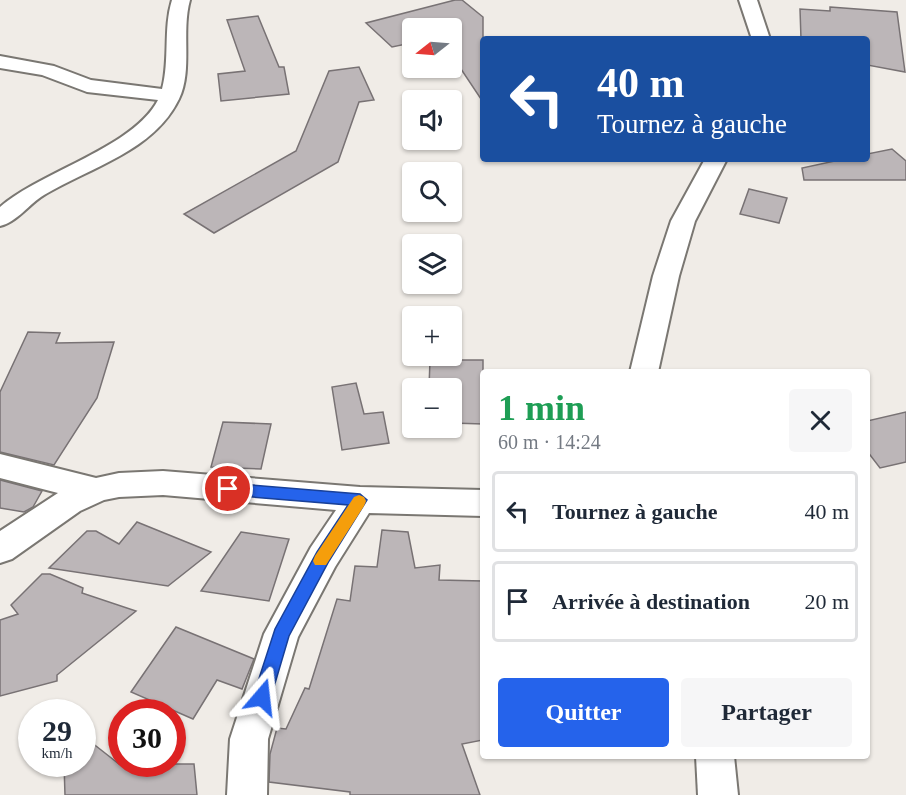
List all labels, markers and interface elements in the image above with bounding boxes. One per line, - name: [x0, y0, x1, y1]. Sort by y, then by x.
- north arrow: [402, 18, 462, 78]
- map controls: [402, 18, 462, 438]
- icon: left: [498, 60, 576, 138]
- text: 40 m: [597, 60, 685, 106]
- button: sound: [402, 90, 462, 150]
- text: Tournez à gauche: [597, 109, 787, 139]
- button: search: [402, 162, 462, 222]
- button: layers: [402, 234, 462, 294]
- button: +: [402, 306, 462, 366]
- button: −: [402, 378, 462, 438]
- text: 1 min: [498, 388, 585, 428]
- button: close: [789, 389, 852, 452]
- text: 60 m · 14:24: [498, 431, 601, 453]
- pin: [202, 463, 253, 514]
- icon: arrive: [211, 472, 244, 505]
- icon: left: [501, 495, 534, 528]
- text: Tournez à gauche: [552, 499, 717, 524]
- text: 40 m: [804, 499, 849, 524]
- icon: arrive: [501, 585, 534, 618]
- text: Arrivée à destination: [552, 589, 750, 614]
- text: 20 m: [804, 589, 849, 614]
- position arrow: [230, 665, 294, 729]
- button: Quitter: [498, 678, 669, 747]
- button: Partager: [681, 678, 852, 747]
- speed limit sign: 30: [108, 699, 186, 777]
- text: 29: [42, 714, 72, 747]
- text: km/h: [42, 745, 72, 761]

